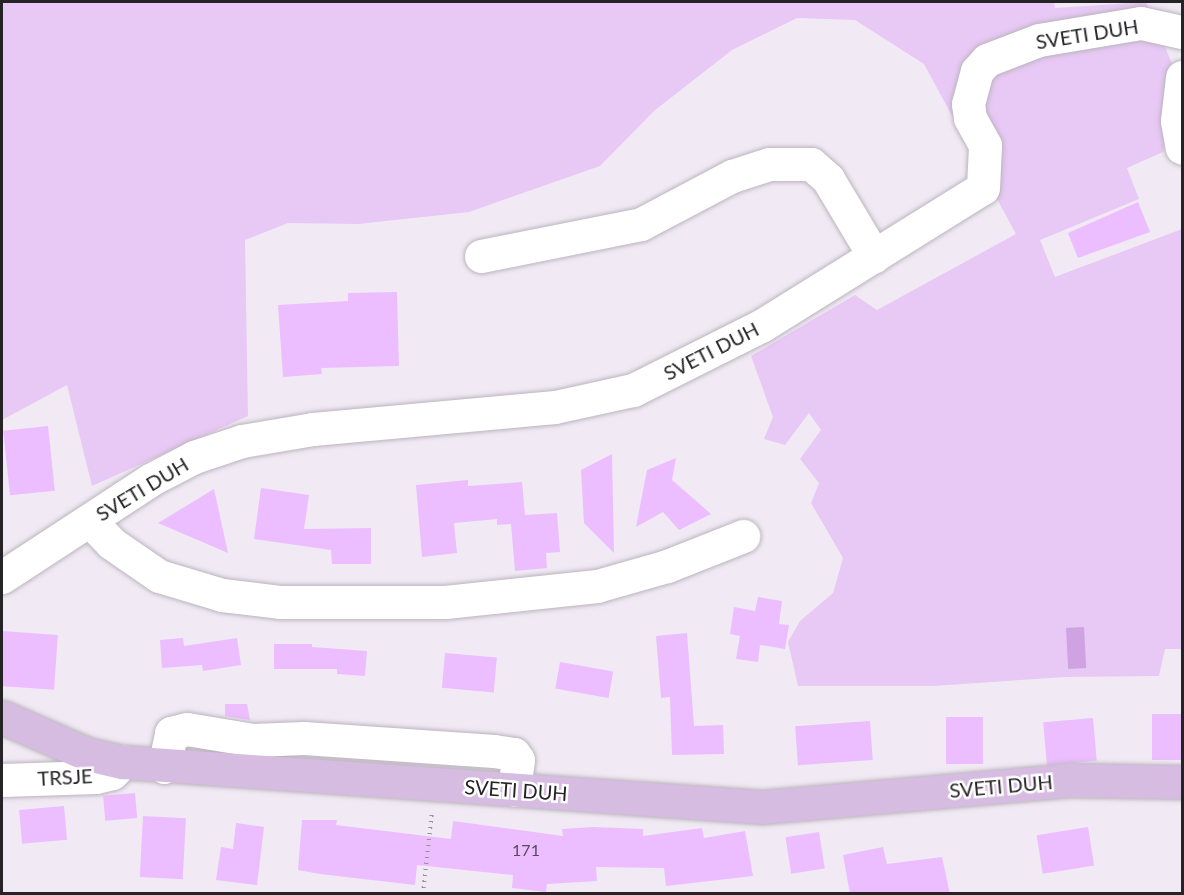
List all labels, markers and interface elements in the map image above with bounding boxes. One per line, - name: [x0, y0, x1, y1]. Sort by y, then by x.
- street label: SVETI DUH: [1034, 14, 1140, 54]
- street label: SVETI DUH: [659, 317, 763, 385]
- street label: SVETI DUH: [92, 452, 192, 526]
- street label: TRSJE: [37, 764, 93, 790]
- street label: SVETI DUH: [948, 770, 1054, 802]
- street label: SVETI DUH: [464, 774, 568, 806]
- house number: 171: [512, 840, 540, 860]

